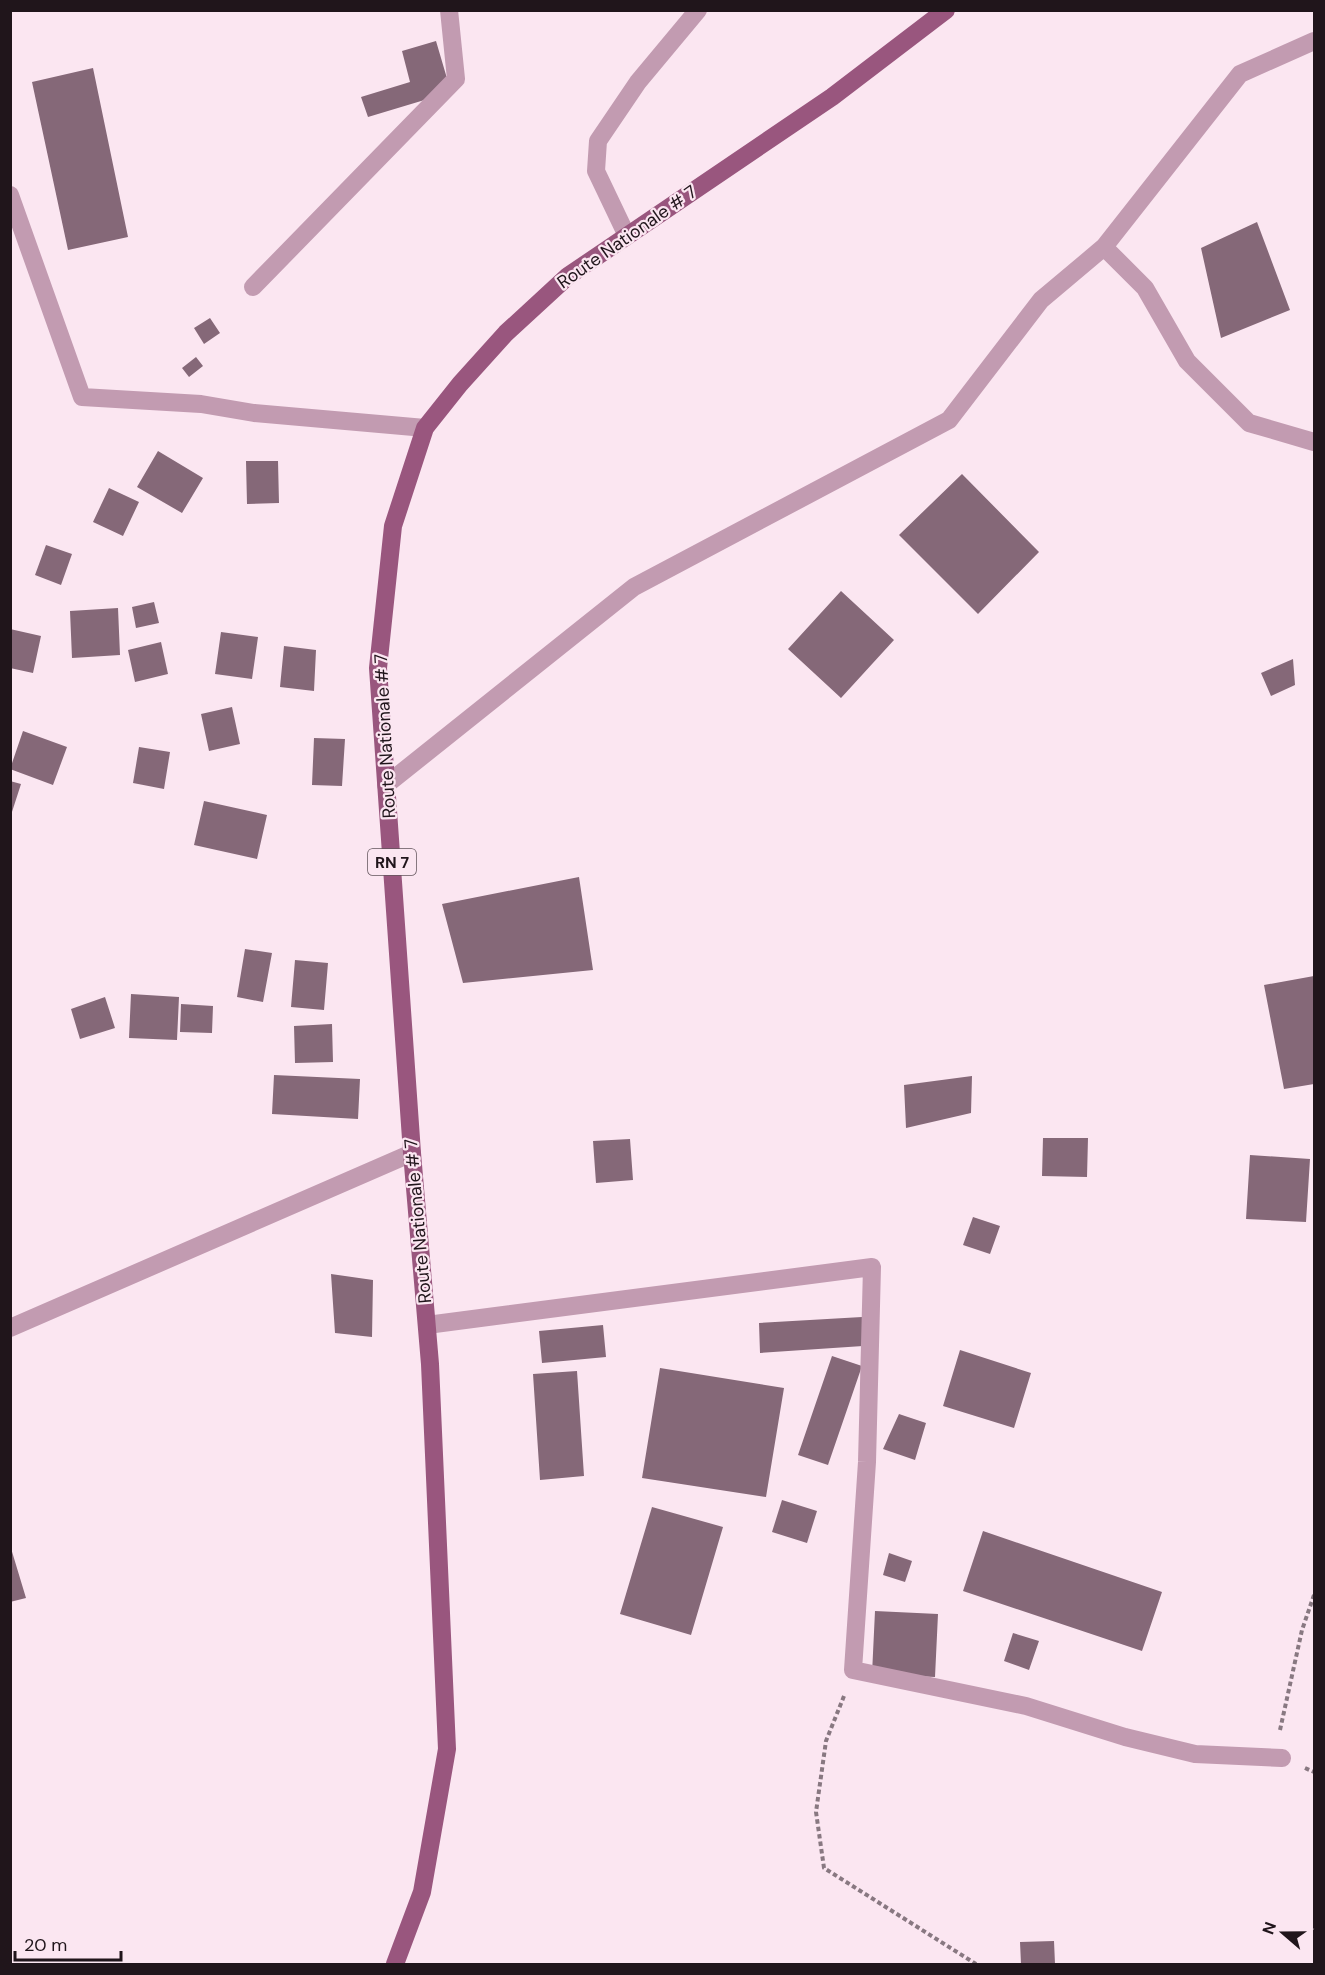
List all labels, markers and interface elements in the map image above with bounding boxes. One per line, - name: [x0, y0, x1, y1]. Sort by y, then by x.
- street label: Route Nationale # 7: [553, 180, 701, 294]
- street label: Route Nationale # 7: [369, 653, 401, 819]
- road number: RN 7: [368, 849, 416, 875]
- street label: Route Nationale # 7: [399, 1138, 437, 1304]
- north arrow: [1253, 1903, 1313, 1963]
- text: N: [1258, 1919, 1281, 1937]
- scale bar: [15, 1924, 122, 1962]
- text: 20 m: [24, 1933, 67, 1957]

